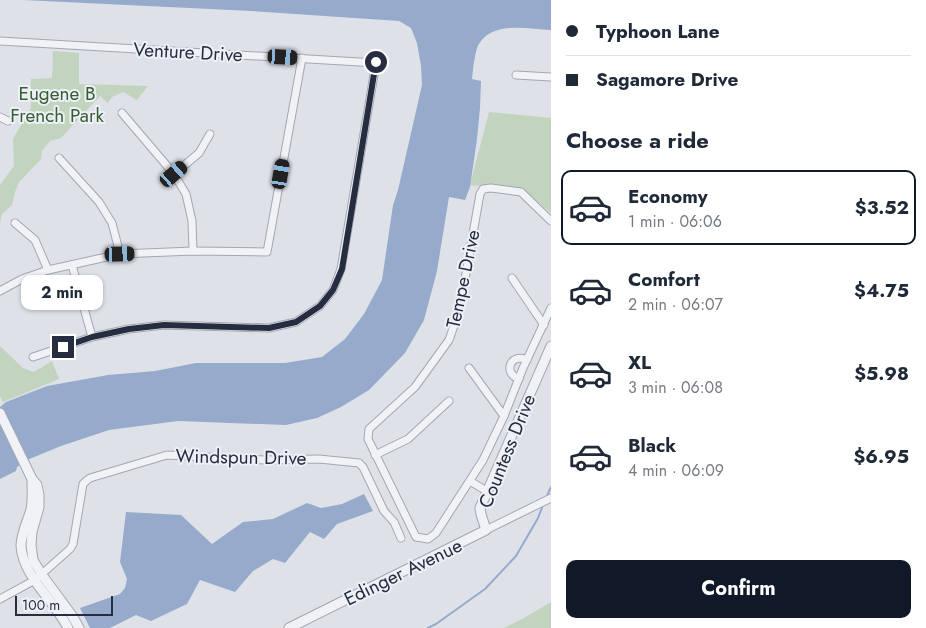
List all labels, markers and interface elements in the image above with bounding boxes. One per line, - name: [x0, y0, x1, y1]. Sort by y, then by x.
- text: Typhoon Lane: [596, 18, 720, 45]
- street label: Venture Drive: [133, 36, 243, 68]
- car: [267, 49, 298, 65]
- route start: [365, 51, 387, 73]
- text: Sagamore Drive: [596, 66, 738, 93]
- park label: Eugene B French Park: [10, 80, 105, 129]
- text: Choose a ride: [566, 124, 709, 156]
- car: [157, 158, 190, 190]
- car: [271, 158, 290, 190]
- text: Economy: [628, 183, 708, 210]
- icon: car: [568, 185, 613, 230]
- text: $3.52: [855, 194, 909, 221]
- text: 1 min · 06:06: [628, 210, 722, 233]
- street label: Tempe Drive: [439, 227, 487, 331]
- car: [104, 246, 135, 262]
- text: Comfort: [628, 266, 700, 293]
- icon: car: [568, 268, 613, 313]
- callout: 2 min: [22, 274, 104, 310]
- text: $4.75: [854, 277, 909, 304]
- text: 2 min: [41, 281, 83, 304]
- text: 2 min · 06:07: [628, 293, 723, 316]
- route end: [52, 336, 74, 358]
- text: XL: [628, 349, 651, 376]
- icon: car: [568, 351, 613, 396]
- text: $5.98: [854, 360, 909, 387]
- text: 3 min · 06:08: [628, 376, 723, 399]
- street label: Countess Drive: [472, 390, 542, 512]
- text: Black: [628, 432, 676, 459]
- icon: car: [568, 434, 613, 479]
- street label: Windspun Drive: [175, 442, 307, 472]
- text: $6.95: [853, 443, 909, 470]
- text: 4 min · 06:09: [628, 459, 724, 482]
- street label: Edinger Avenue: [339, 532, 467, 612]
- button: Confirm: [566, 560, 911, 618]
- scale bar: [15, 593, 112, 616]
- text: 100 m: [22, 595, 60, 615]

